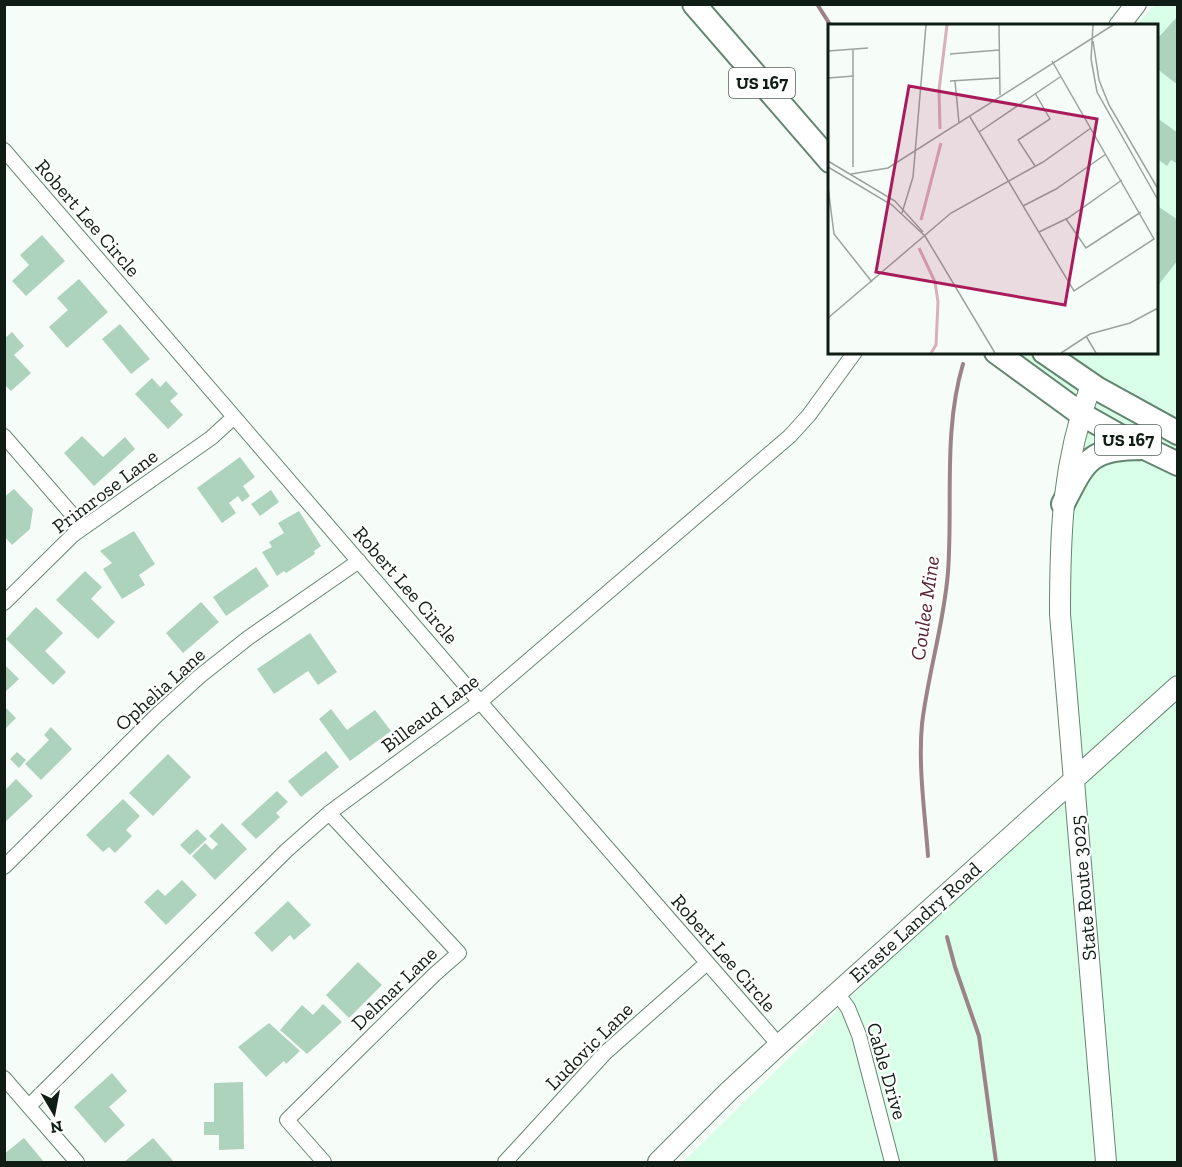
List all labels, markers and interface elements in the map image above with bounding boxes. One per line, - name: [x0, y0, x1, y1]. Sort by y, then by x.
- inset map: [828, 24, 1158, 354]
- road number: US 167: [729, 68, 795, 98]
- street label: Robert Lee Circle: [30, 154, 146, 282]
- road number: US 167: [1095, 425, 1161, 455]
- street label: Primrose Lane: [48, 444, 162, 538]
- street label: Robert Lee Circle: [348, 521, 464, 649]
- water label: Coulee Mine: [905, 554, 944, 662]
- street label: Ophelia Lane: [110, 642, 210, 736]
- street label: Billeaud Lane: [377, 669, 483, 757]
- street label: State Route 3025: [1065, 814, 1101, 962]
- street label: Eraste Landry Road: [844, 857, 986, 987]
- street label: Robert Lee Circle: [666, 889, 782, 1017]
- street label: Delmar Lane: [346, 941, 442, 1035]
- street label: Ludovic Lane: [540, 997, 638, 1095]
- street label: Cable Drive: [862, 1020, 912, 1122]
- north arrow: [24, 1083, 84, 1143]
- text: N: [49, 1117, 64, 1138]

